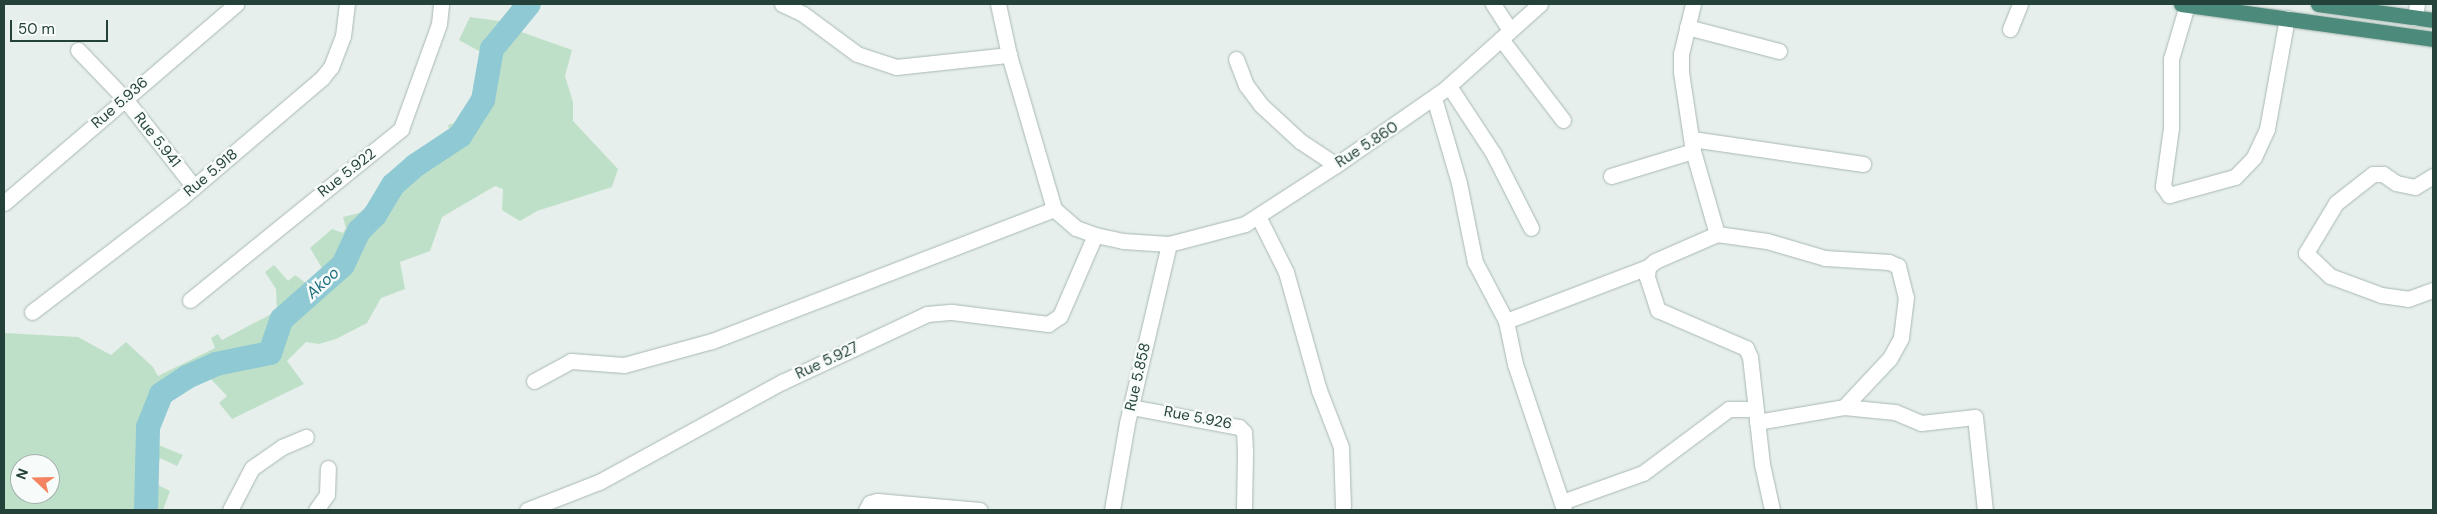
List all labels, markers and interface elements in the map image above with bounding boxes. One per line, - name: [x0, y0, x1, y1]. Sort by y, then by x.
- scale bar: [12, 10, 110, 42]
- text: 50 m: [18, 19, 55, 39]
- street label: Rue 5.936: [88, 74, 152, 132]
- street label: Rue 5.941: [130, 109, 184, 171]
- street label: Rue 5.860: [1332, 118, 1402, 172]
- street label: Rue 5.918: [180, 145, 242, 201]
- street label: Rue 5.922: [315, 145, 379, 201]
- water label: Akoo: [303, 263, 343, 303]
- street label: Rue 5.927: [793, 339, 861, 383]
- street label: Rue 5.858: [1121, 341, 1155, 413]
- street label: Rue 5.926: [1162, 403, 1234, 433]
- north arrow: [10, 454, 60, 504]
- text: N: [12, 466, 32, 482]

